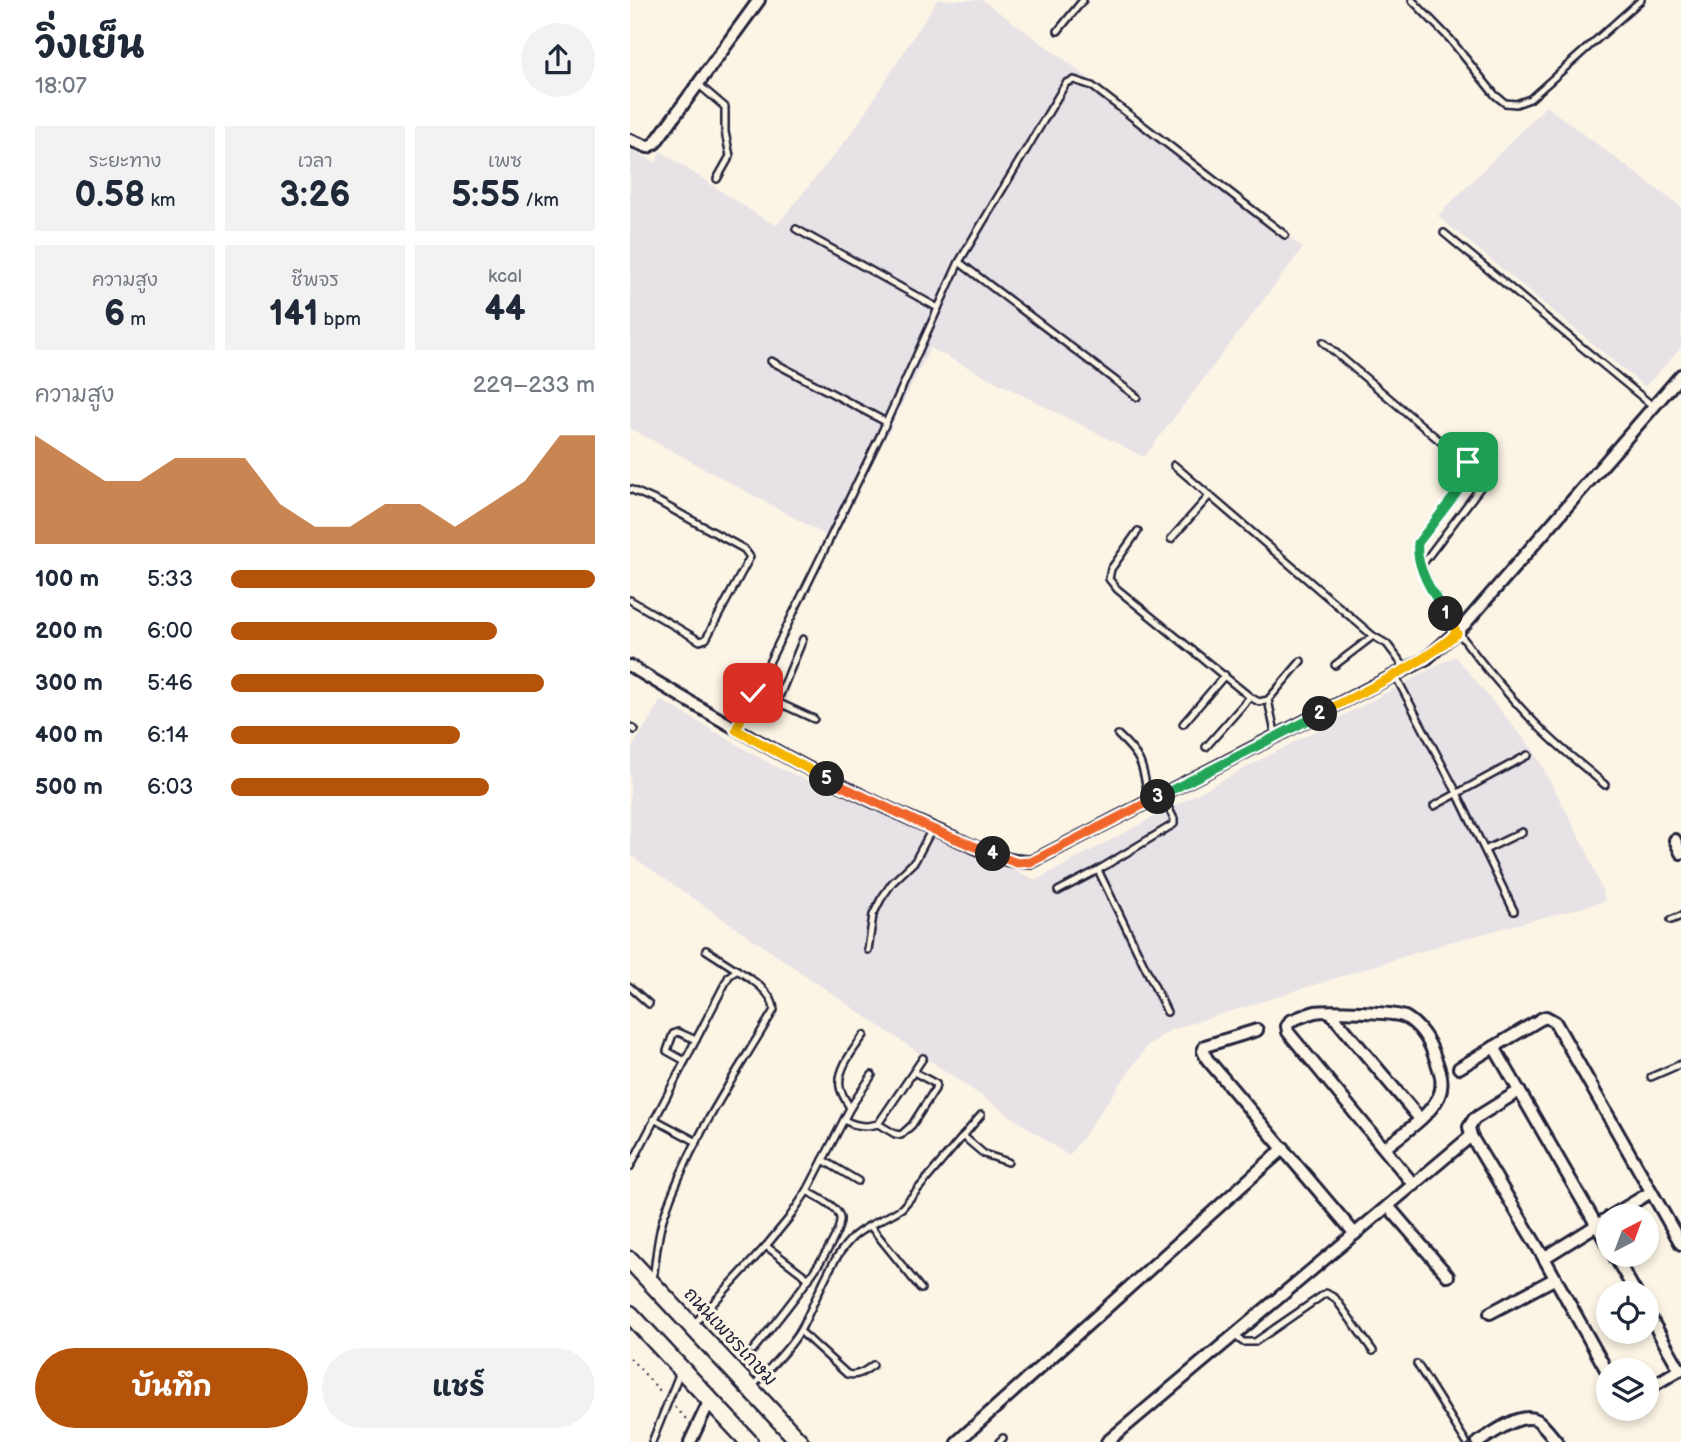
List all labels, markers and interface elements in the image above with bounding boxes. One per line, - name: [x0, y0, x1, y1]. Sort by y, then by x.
- text: วิ่งเย็น: [35, 23, 144, 68]
- button: share: [521, 23, 595, 97]
- text: 18:07: [35, 72, 87, 100]
- text: ระยะทาง: [89, 150, 161, 173]
- text: เวลา: [297, 150, 333, 173]
- text: เพซ: [488, 150, 522, 173]
- text: 0.58: [75, 174, 145, 217]
- text: 3:26: [279, 174, 351, 217]
- text: 5:55: [451, 174, 520, 217]
- text: km: [145, 189, 175, 212]
- text: /km: [520, 189, 559, 212]
- text: kcal: [488, 265, 522, 288]
- text: ความสูง: [92, 269, 158, 292]
- text: ชีพจร: [291, 269, 339, 292]
- text: 44: [484, 288, 526, 331]
- text: 6: [104, 293, 125, 336]
- text: 141: [269, 293, 318, 336]
- text: m: [125, 308, 146, 331]
- text: bpm: [318, 308, 361, 331]
- text: 229–233 m: [473, 371, 595, 399]
- text: ความสูง: [35, 381, 114, 409]
- pin: [1438, 432, 1498, 492]
- icon: arrive: [1449, 443, 1487, 481]
- text: 100 m: [35, 565, 99, 593]
- text: 5:33: [147, 565, 193, 593]
- pin: 1: [1428, 596, 1464, 632]
- text: 1: [1442, 602, 1450, 625]
- text: 200 m: [35, 617, 103, 645]
- text: 6:00: [147, 617, 193, 645]
- pin: [723, 663, 783, 723]
- text: 300 m: [35, 669, 103, 697]
- text: 5:46: [147, 669, 193, 697]
- icon: check: [734, 674, 772, 712]
- pin: 2: [1302, 696, 1338, 732]
- text: 2: [1314, 702, 1325, 725]
- text: 400 m: [35, 721, 103, 749]
- text: 6:14: [147, 721, 189, 749]
- pin: 5: [810, 762, 844, 796]
- text: 5: [821, 767, 832, 790]
- text: 500 m: [35, 773, 103, 801]
- text: 6:03: [147, 773, 193, 801]
- pin: 3: [1140, 780, 1176, 814]
- text: 3: [1152, 785, 1163, 808]
- pin: 4: [976, 836, 1010, 872]
- text: 4: [987, 842, 998, 865]
- north arrow: [1596, 1204, 1659, 1267]
- map controls: [1596, 1204, 1659, 1421]
- button: locate: [1596, 1281, 1659, 1344]
- street label: ถนนเพชรเกษม: [679, 1283, 781, 1391]
- button: บันทึก: [35, 1348, 308, 1428]
- button: แชร์: [322, 1348, 595, 1428]
- button: layers: [1596, 1358, 1659, 1421]

